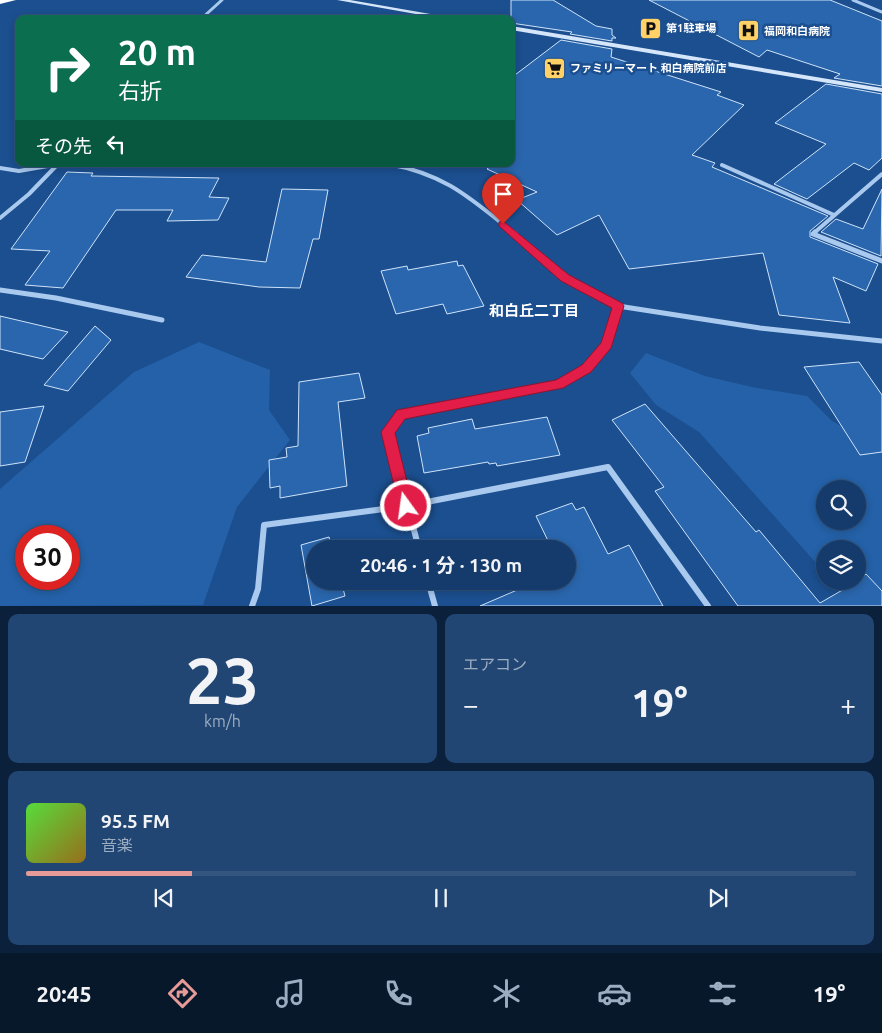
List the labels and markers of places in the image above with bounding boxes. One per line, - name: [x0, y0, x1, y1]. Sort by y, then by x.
- parking icon: 第1駐車場: [638, 16, 662, 40]
- hospital icon: 福岡和白病院: [736, 19, 760, 43]
- place label: 第1駐車場: [666, 22, 716, 34]
- place label: 福岡和白病院: [764, 25, 830, 37]
- supermarket icon: ファミリーマート 和白病院前店: [542, 56, 566, 80]
- place label: ファミリーマート 和白病院前店: [570, 62, 727, 74]
- pin: [482, 173, 524, 224]

